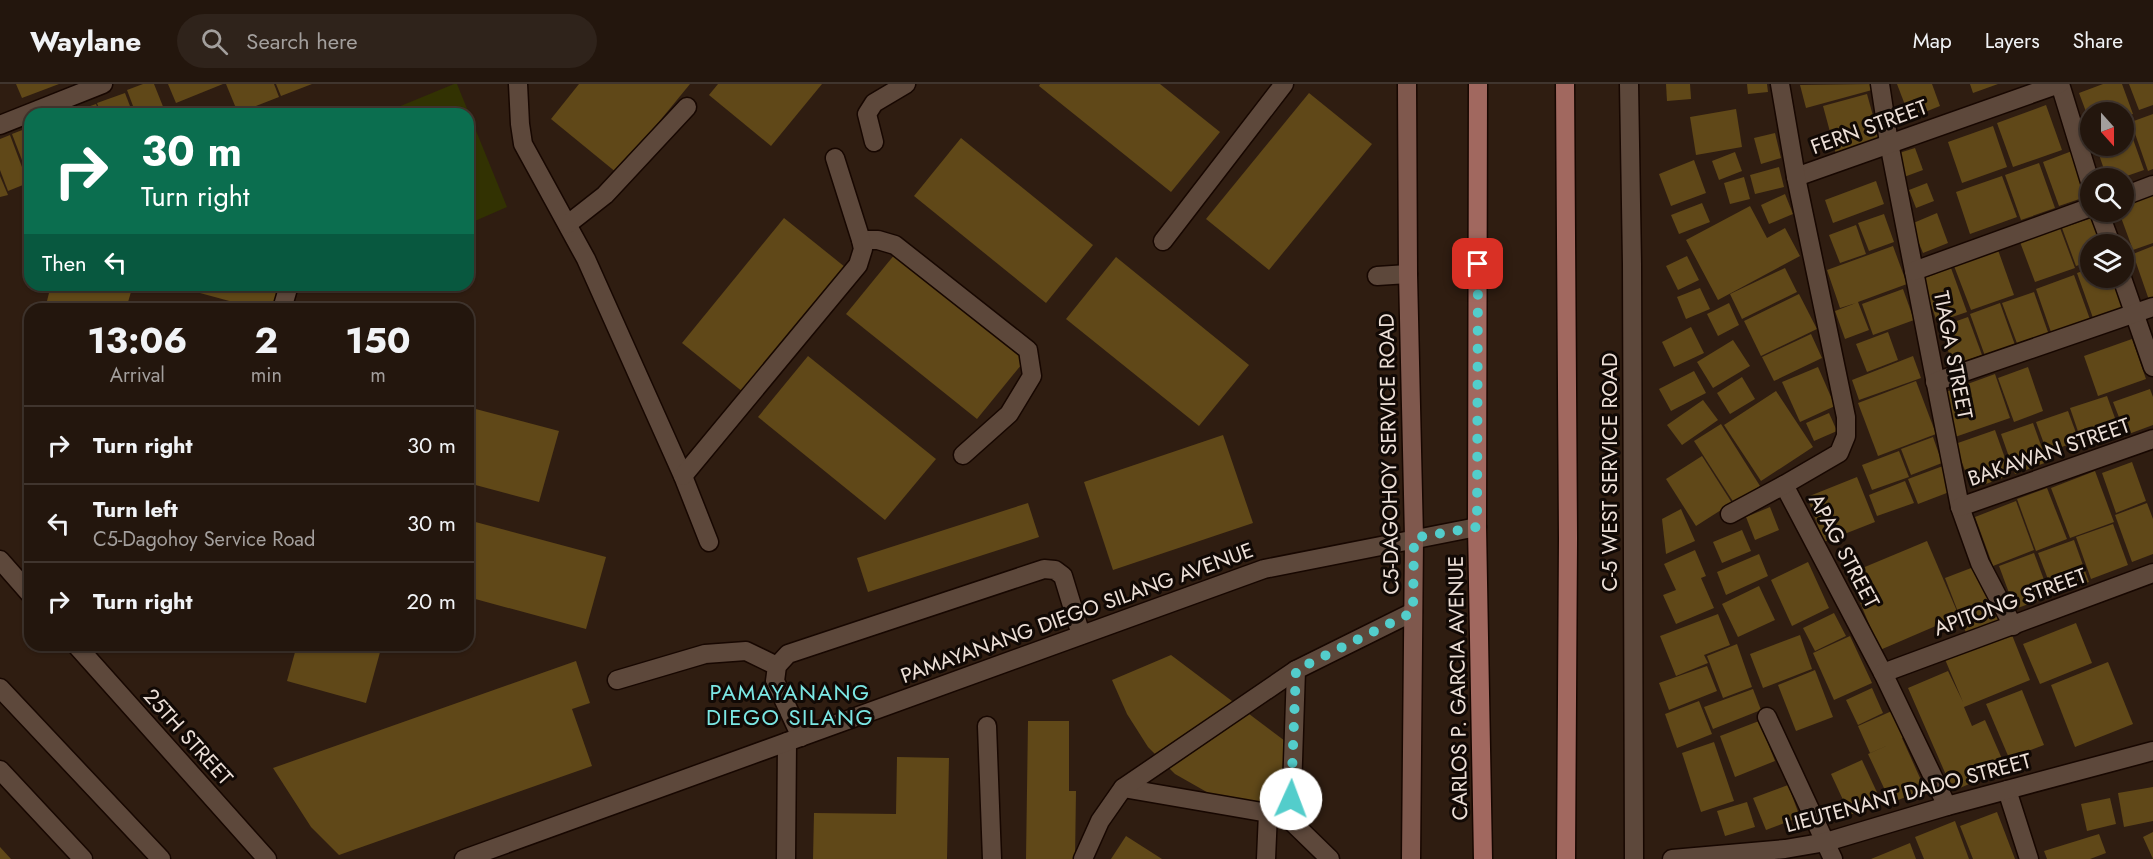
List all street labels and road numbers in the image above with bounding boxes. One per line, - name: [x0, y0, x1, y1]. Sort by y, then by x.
- street label: FERN STREET: [1806, 92, 1932, 162]
- street label: TIAGA STREET: [1926, 288, 1980, 422]
- street label: C5-DAGOHOY SERVICE ROAD: [1372, 313, 1406, 595]
- street label: C-5 WEST SERVICE ROAD: [1595, 353, 1625, 591]
- street label: BAKAWAN STREET: [1964, 410, 2134, 494]
- street label: APAG STREET: [1801, 489, 1887, 614]
- street label: PAMAYANANG DIEGO SILANG AVENUE: [896, 535, 1258, 691]
- street label: CARLOS P. GARCIA AVENUE: [1441, 555, 1475, 821]
- street label: APITONG STREET: [1929, 560, 2091, 644]
- street label: 25TH STREET: [136, 682, 240, 792]
- street label: LIEUTENANT DADO STREET: [1782, 746, 2035, 840]

